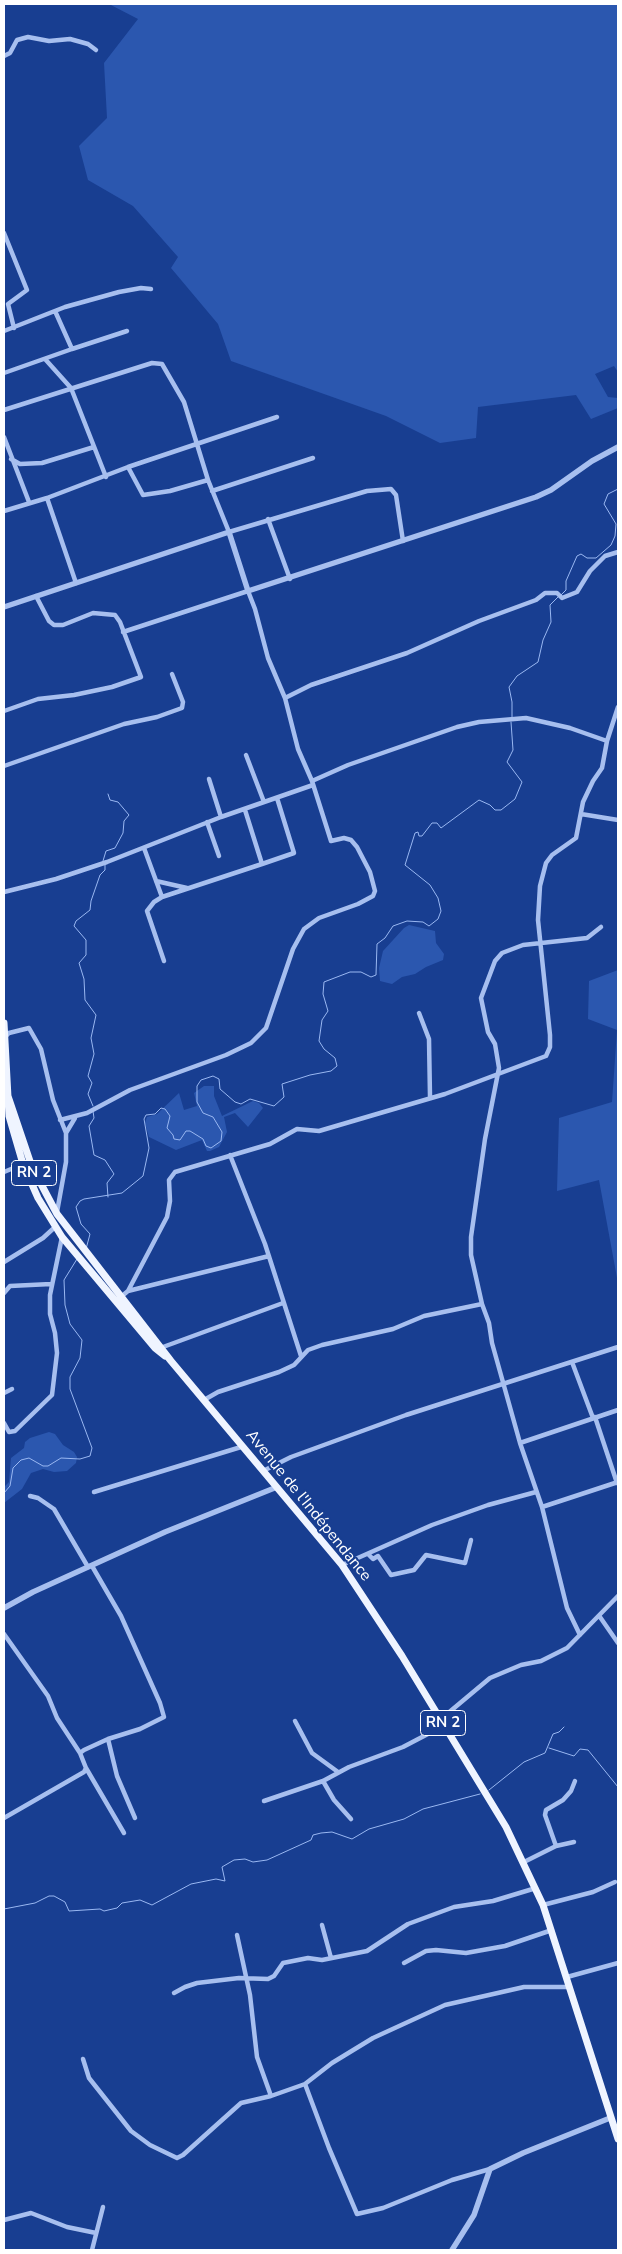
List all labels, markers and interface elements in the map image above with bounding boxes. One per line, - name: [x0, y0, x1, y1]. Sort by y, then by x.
- road number: RN 2: [12, 1160, 56, 1186]
- street label: Avenue de l'Indépendance: [241, 1427, 375, 1585]
- road number: RN 2: [420, 1710, 466, 1736]

